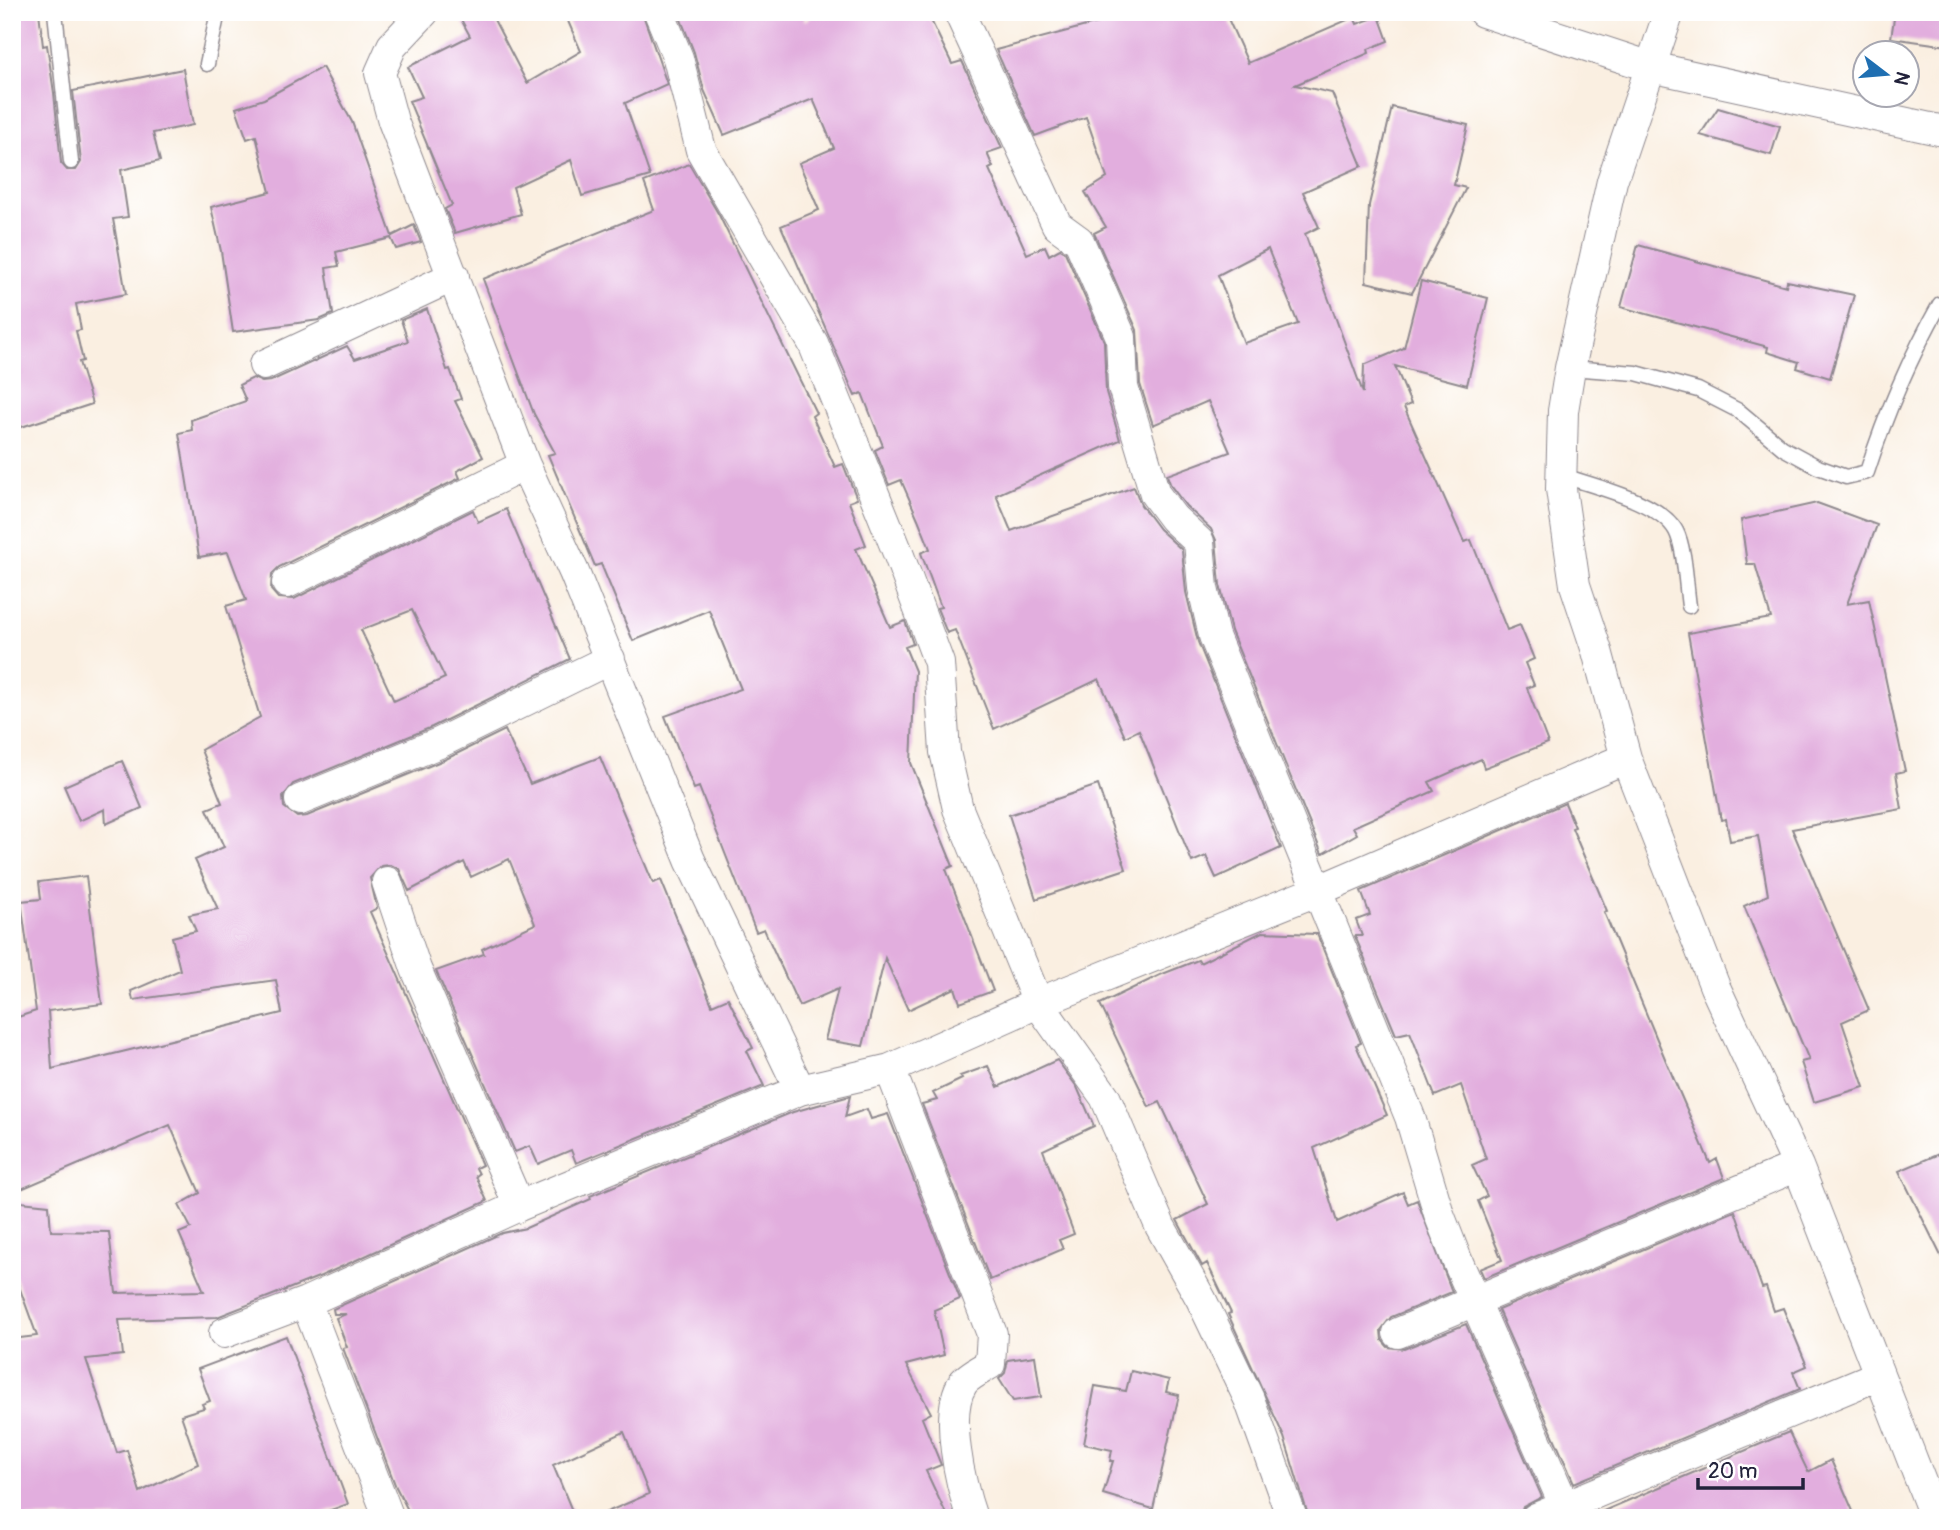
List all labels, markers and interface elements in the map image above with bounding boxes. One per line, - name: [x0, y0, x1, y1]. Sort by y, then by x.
- north arrow: [1852, 38, 1922, 108]
- text: N: [1888, 69, 1915, 88]
- scale bar: [1698, 1446, 1802, 1490]
- text: 20 m: [1708, 1458, 1757, 1485]

